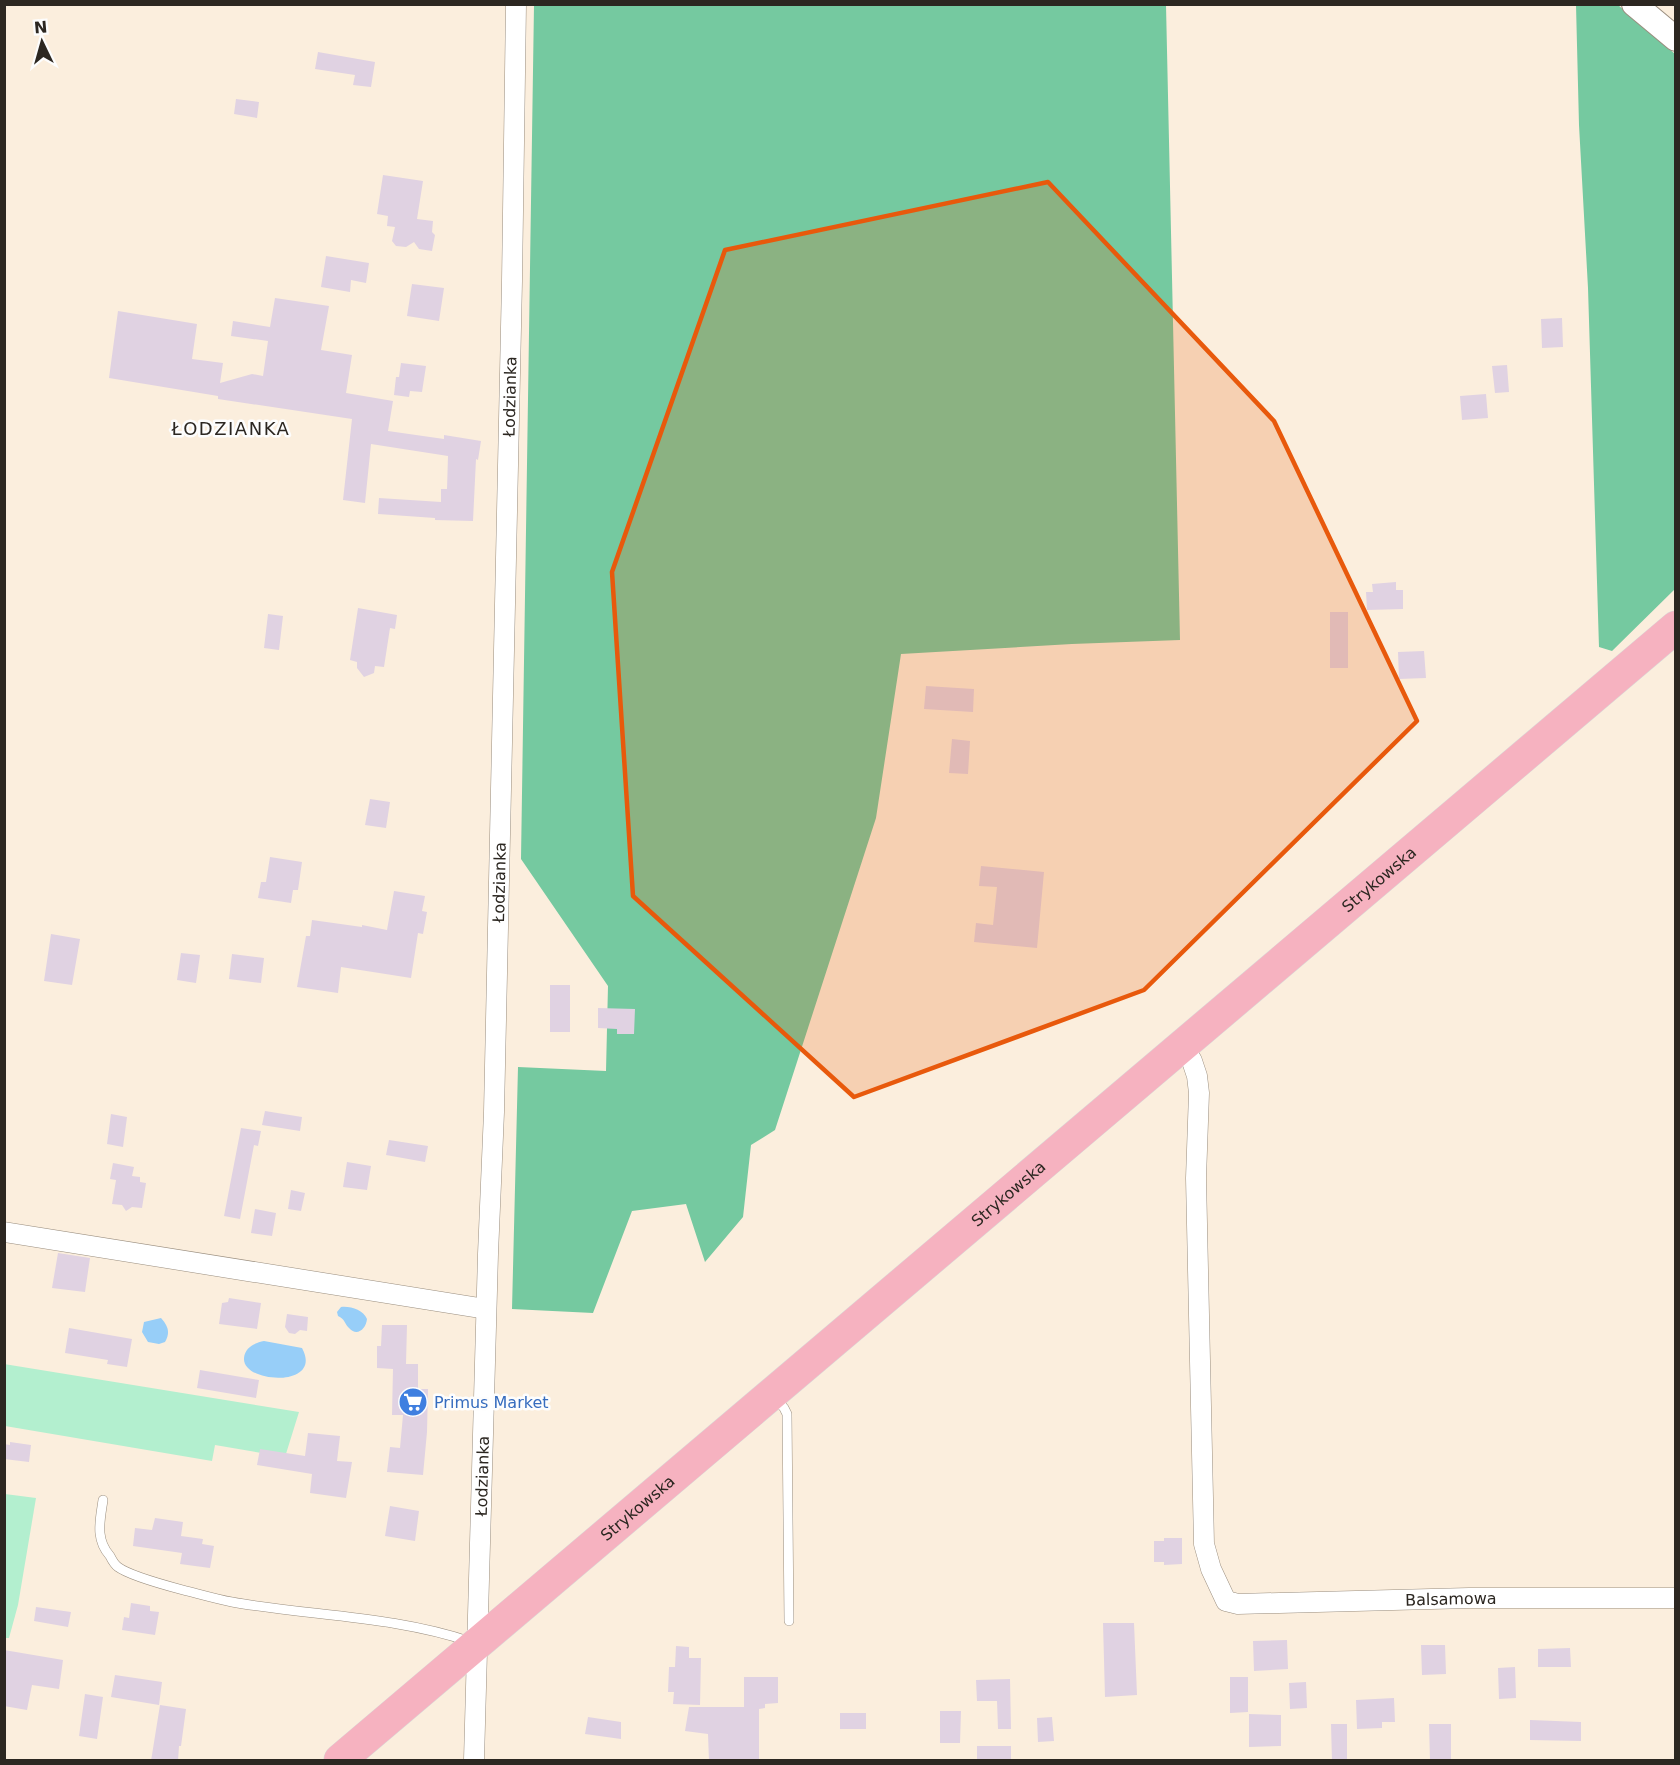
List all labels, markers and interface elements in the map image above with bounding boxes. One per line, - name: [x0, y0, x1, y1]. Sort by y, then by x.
- north arrow: [12, 12, 72, 72]
- text: N: [33, 18, 48, 38]
- street label: Łodzianka: [500, 356, 520, 438]
- district label: ŁODZIANKA: [171, 418, 290, 439]
- street label: Łodzianka: [489, 842, 510, 924]
- street label: Strykowska: [1338, 843, 1420, 916]
- street label: Strykowska: [967, 1157, 1049, 1231]
- supermarket icon: Primus Market: [397, 1386, 429, 1418]
- place label: Primus Market: [434, 1393, 549, 1412]
- street label: Łodzianka: [472, 1436, 493, 1518]
- street label: Strykowska: [597, 1471, 679, 1545]
- street label: Balsamowa: [1405, 1589, 1497, 1610]

